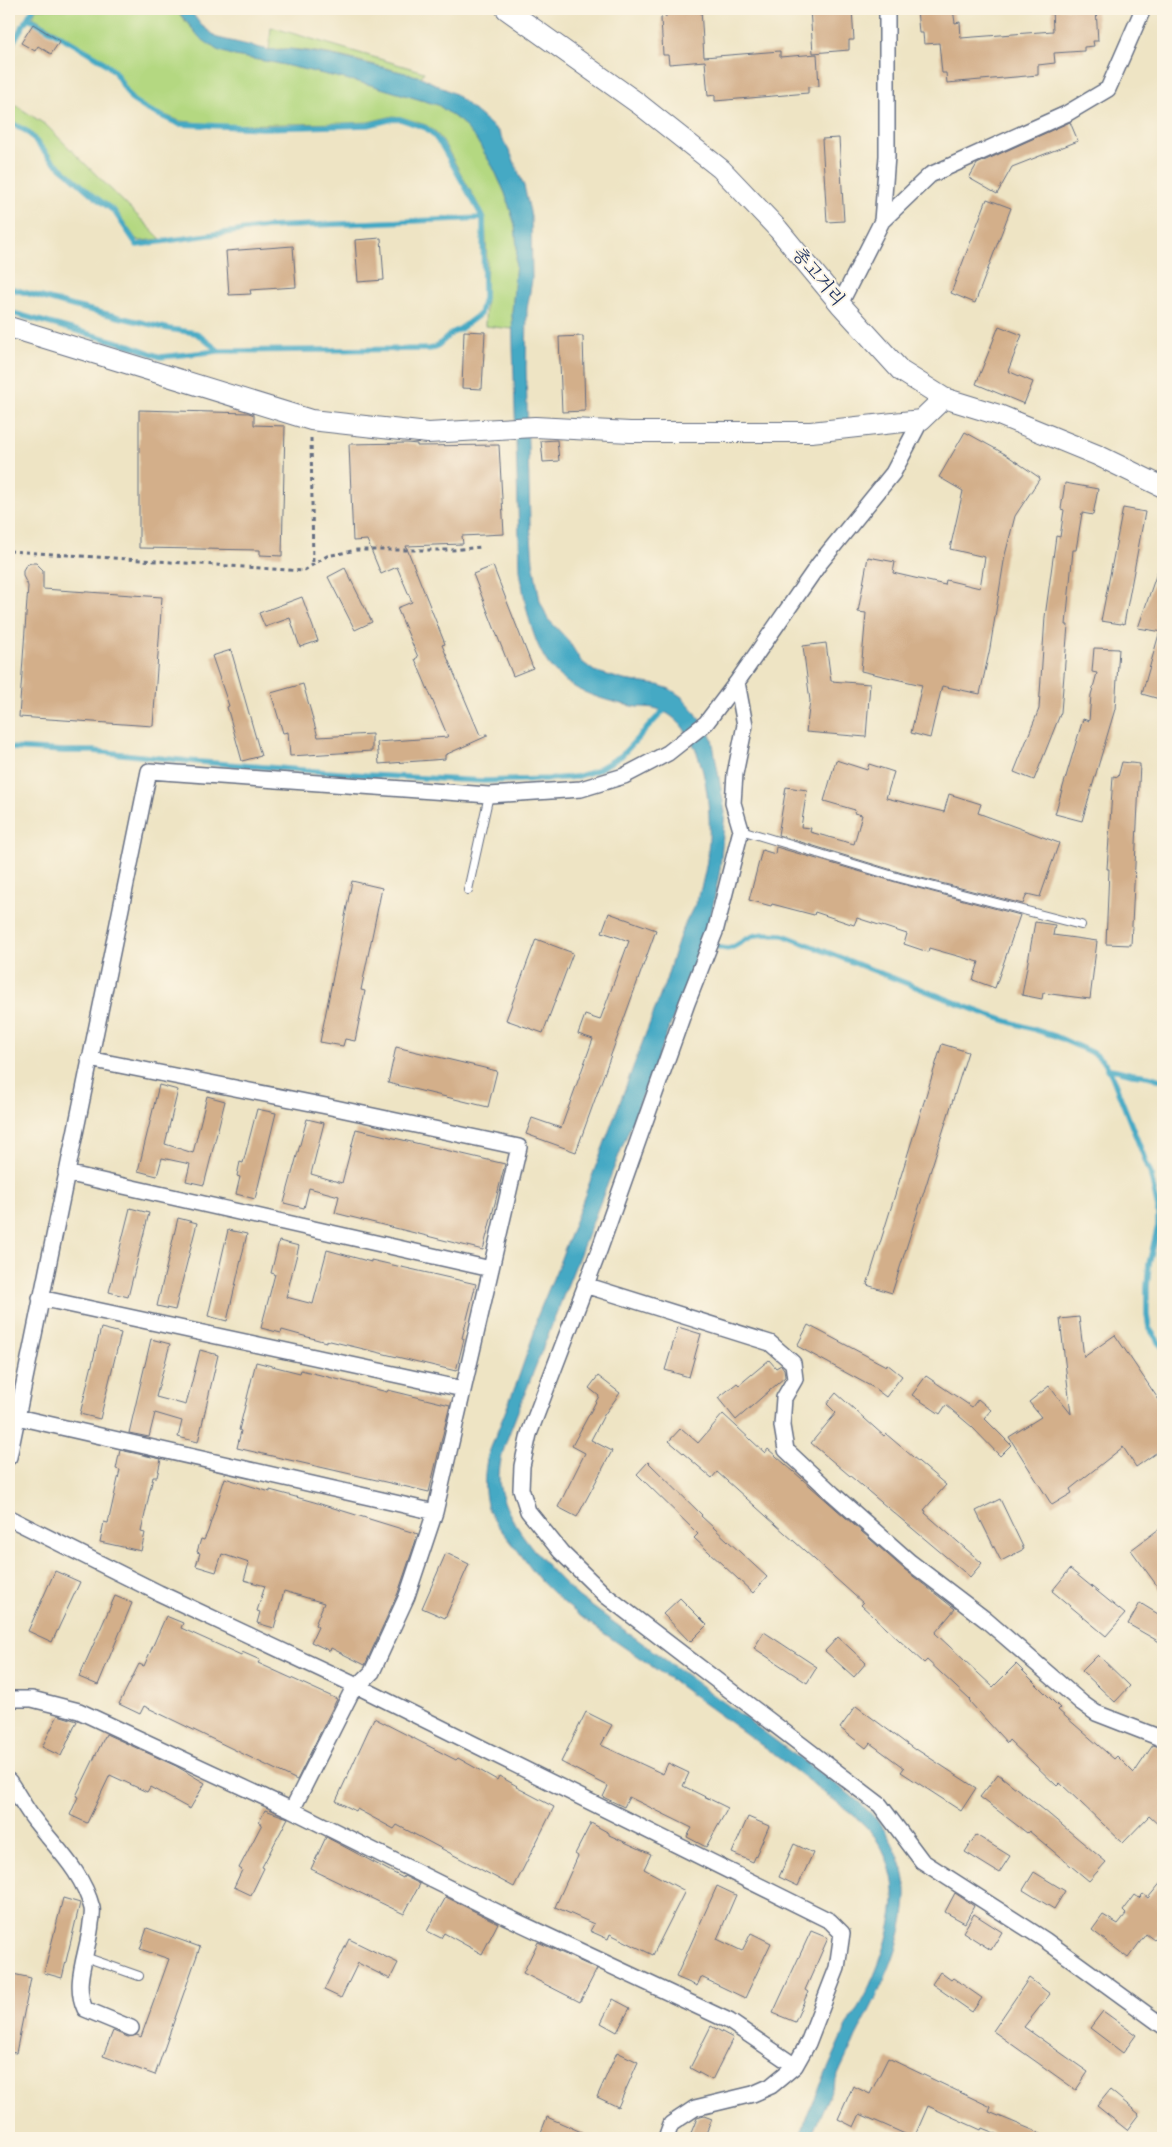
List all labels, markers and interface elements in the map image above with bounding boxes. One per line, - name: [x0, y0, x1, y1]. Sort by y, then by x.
- street label: 총고거리: [786, 242, 850, 312]

